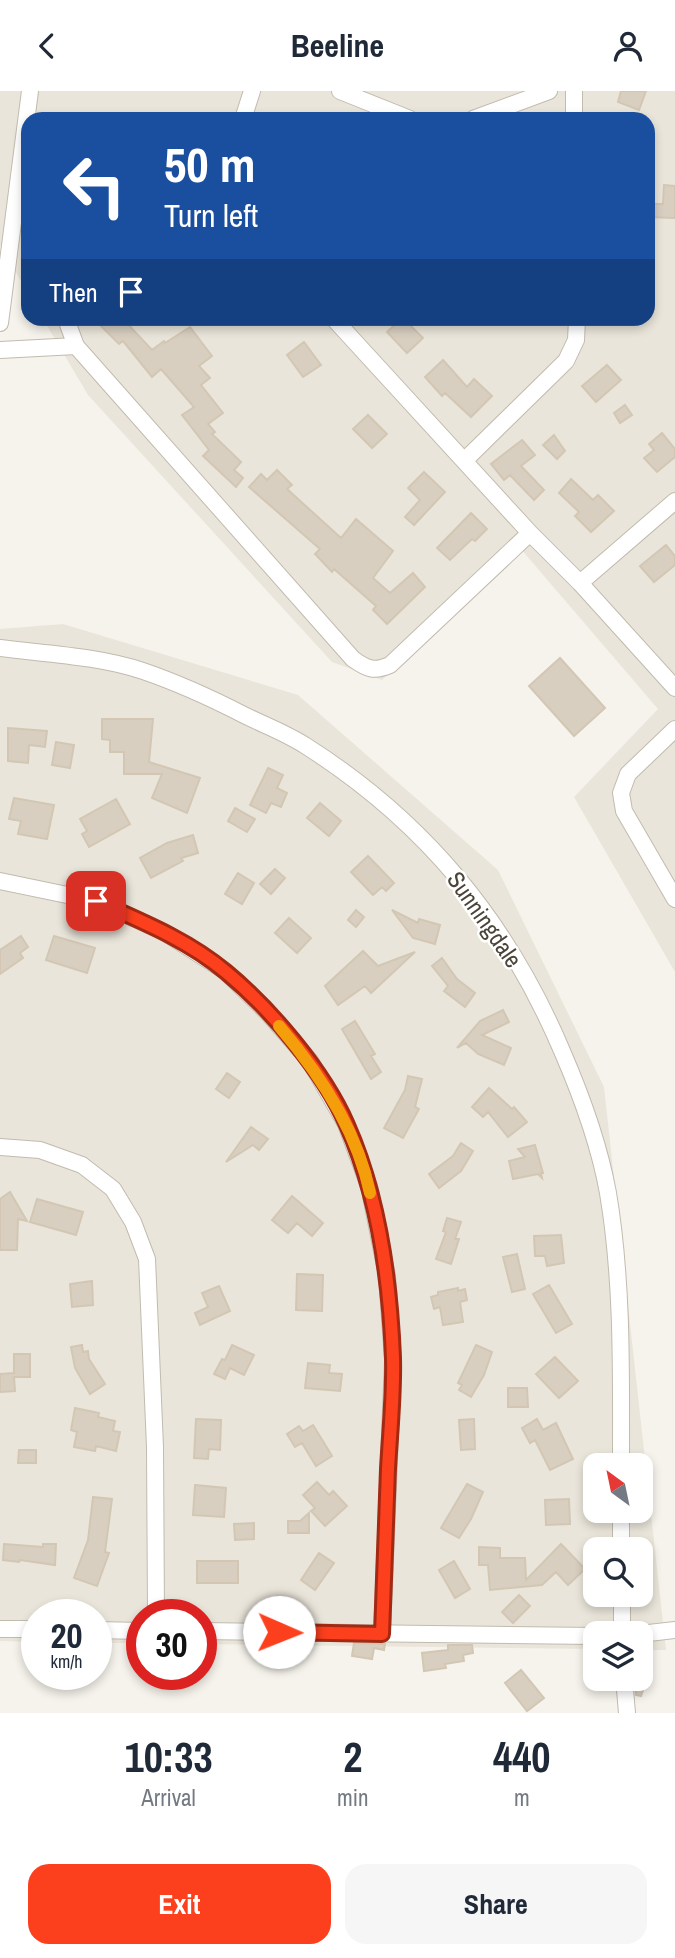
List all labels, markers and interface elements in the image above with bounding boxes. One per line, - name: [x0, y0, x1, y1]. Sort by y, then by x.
- text: Beeline: [291, 24, 384, 67]
- icon: back: [28, 27, 66, 65]
- icon: person: [609, 27, 647, 65]
- text: 50 m: [164, 131, 256, 197]
- icon: left: [49, 140, 140, 231]
- text: Turn left: [164, 194, 258, 237]
- icon: arrive: [112, 273, 150, 311]
- text: Then: [49, 275, 98, 310]
- street label: Sunningdale: [440, 865, 530, 973]
- pin: [66, 871, 126, 931]
- icon: arrive: [77, 882, 115, 920]
- north arrow: [583, 1453, 653, 1523]
- map controls: [583, 1453, 653, 1691]
- button: search: [583, 1537, 653, 1607]
- position arrow: [242, 1595, 316, 1669]
- speed limit sign: 30: [126, 1599, 217, 1690]
- text: 20: [51, 1612, 82, 1659]
- button: layers: [583, 1621, 653, 1691]
- text: km/h: [51, 1649, 83, 1674]
- text: 10:33: [125, 1729, 213, 1785]
- text: 2: [343, 1729, 362, 1785]
- text: 440: [493, 1729, 551, 1785]
- text: Arrival: [141, 1782, 196, 1813]
- text: min: [337, 1782, 369, 1813]
- text: m: [514, 1782, 530, 1813]
- button: Exit: [28, 1864, 331, 1944]
- button: Share: [345, 1864, 647, 1944]

